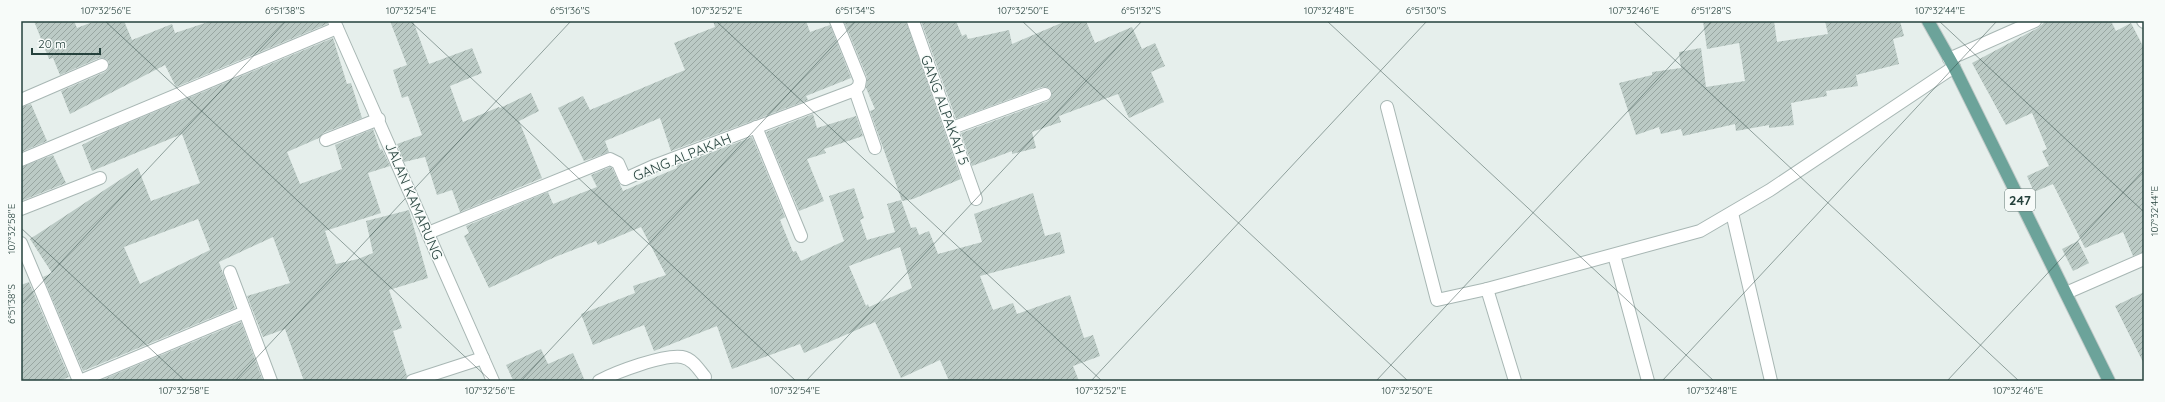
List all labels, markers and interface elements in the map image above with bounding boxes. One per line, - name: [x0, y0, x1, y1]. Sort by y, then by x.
- text: 107°32'56"E: [81, 4, 132, 17]
- text: 6°51'38"S: [265, 4, 305, 17]
- text: 107°32'54"E: [386, 4, 437, 17]
- text: 6°51'36"S: [550, 4, 590, 17]
- text: 107°32'52"E: [692, 4, 743, 17]
- text: 6°51'34"S: [835, 4, 875, 17]
- text: 107°32'50"E: [997, 4, 1049, 17]
- text: 6°51'32"S: [1121, 4, 1161, 17]
- text: 107°32'48"E: [1304, 4, 1355, 17]
- text: 6°51'30"S: [1406, 4, 1447, 17]
- text: 107°32'46"E: [1609, 4, 1660, 17]
- text: 6°51'28"S: [1691, 4, 1731, 17]
- text: 107°32'44"E: [1915, 4, 1965, 17]
- scale bar: [32, 30, 100, 56]
- text: 20 m: [38, 36, 66, 51]
- street label: GANG ALPAKAH 5: [917, 52, 973, 168]
- street label: GANG ALPAKAH: [630, 129, 734, 185]
- street label: JALAN KAMARUNG: [381, 140, 447, 262]
- text: 107°32'44"E: [2148, 186, 2161, 236]
- road number: 247: [2005, 189, 2035, 211]
- text: 107°32'58"E: [5, 203, 18, 254]
- text: 6°51'38"S: [5, 284, 18, 324]
- text: 107°32'58"E: [159, 384, 210, 397]
- text: 107°32'56"E: [465, 384, 516, 397]
- text: 107°32'54"E: [770, 384, 821, 397]
- text: 107°32'52"E: [1076, 384, 1127, 397]
- text: 107°32'50"E: [1381, 384, 1433, 397]
- text: 107°32'48"E: [1687, 384, 1738, 397]
- text: 107°32'46"E: [1993, 384, 2044, 397]

